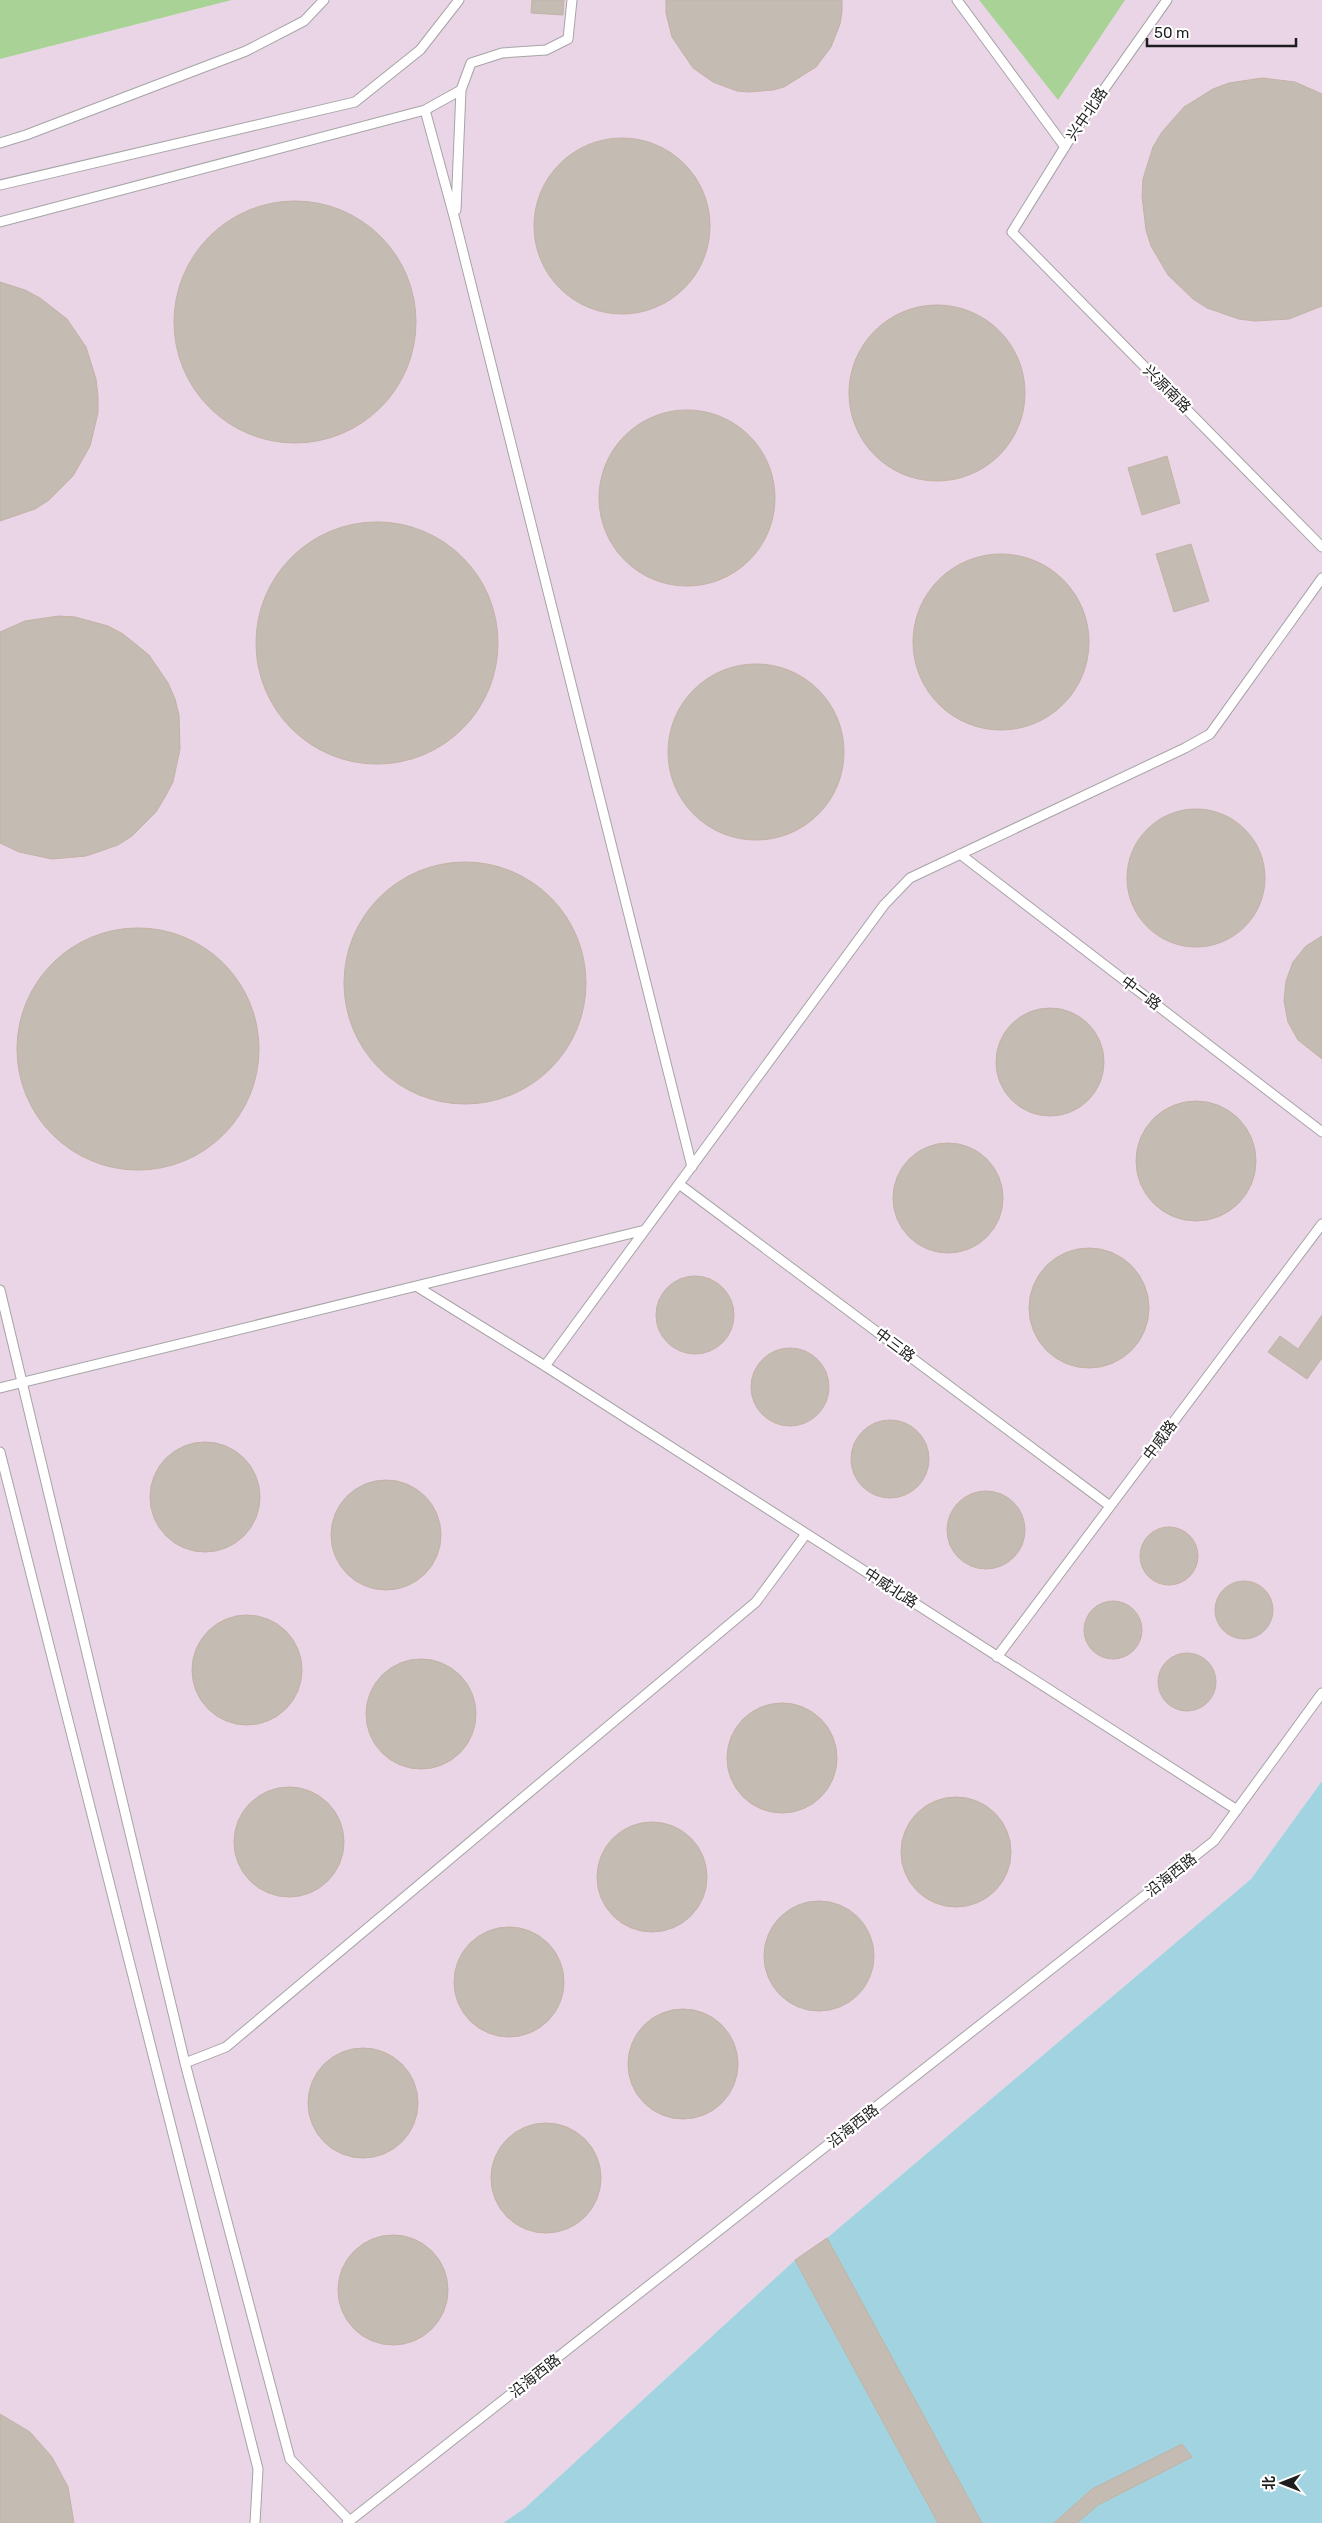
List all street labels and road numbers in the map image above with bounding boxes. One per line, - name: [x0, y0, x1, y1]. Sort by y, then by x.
- street label: 兴中北路: [1063, 84, 1111, 144]
- street label: 兴源南路: [1139, 361, 1195, 417]
- street label: 中一路: [1118, 972, 1164, 1014]
- street label: 中三路: [872, 1324, 918, 1366]
- street label: 中威路: [1139, 1417, 1181, 1463]
- street label: 中威北路: [861, 1564, 921, 1612]
- street label: 沿海西路: [1142, 1849, 1200, 1901]
- street label: 沿海西路: [824, 2100, 882, 2152]
- street label: 沿海西路: [506, 2350, 564, 2402]

